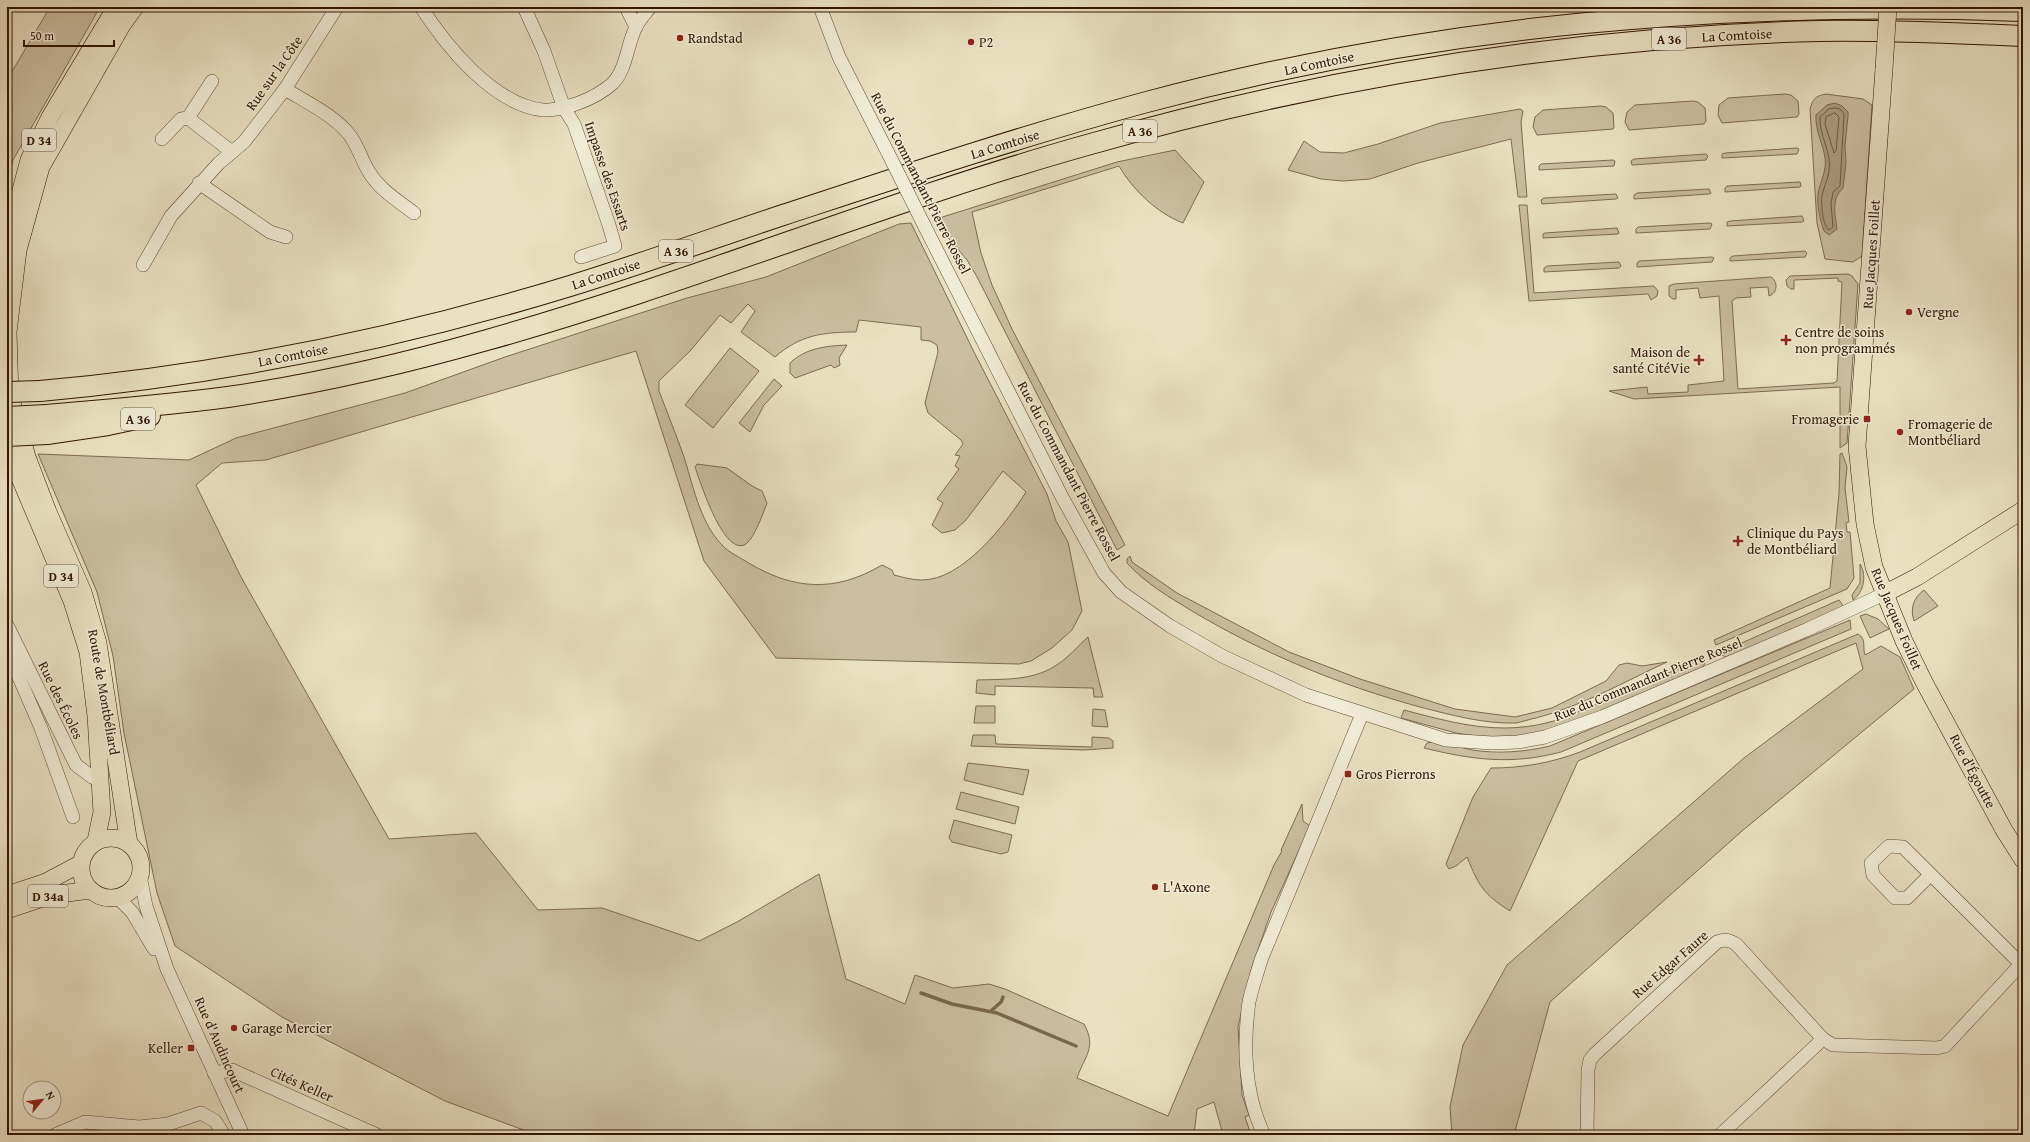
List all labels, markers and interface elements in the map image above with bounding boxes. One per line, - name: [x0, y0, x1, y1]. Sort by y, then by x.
- scale bar: [24, 22, 114, 48]
- street label: La Comtoise: [1701, 23, 1773, 47]
- text: 50 m: [30, 27, 54, 44]
- place label: Randstad: [688, 28, 743, 48]
- road number: A 36: [1652, 28, 1686, 50]
- street label: Rue sur la Côte: [241, 31, 307, 114]
- place label: P2: [979, 32, 993, 52]
- marker: Randstad: [675, 33, 685, 43]
- marker: P2: [966, 37, 976, 47]
- street label: La Comtoise: [1282, 46, 1356, 80]
- street label: Rue du Commandant Pierre Rossel: [866, 89, 976, 277]
- street label: Impasse des Essarts: [580, 119, 636, 233]
- road number: A 36: [1123, 120, 1157, 142]
- street label: La Comtoise: [968, 124, 1042, 164]
- road number: D 34: [22, 129, 56, 151]
- street label: Rue Jacques Foillet: [1857, 199, 1885, 309]
- road number: A 36: [659, 240, 693, 262]
- street label: La Comtoise: [569, 253, 643, 294]
- place label: Vergne: [1917, 302, 1960, 322]
- marker: Vergne: [1904, 307, 1914, 317]
- place label: Centre de soins non programmés: [1795, 322, 1895, 358]
- marker: Centre de soins non programmés: [1780, 334, 1792, 346]
- street label: La Comtoise: [256, 338, 330, 372]
- place label: Maison de santé CitéVie: [1613, 342, 1690, 378]
- marker: Maison de santé CitéVie: [1693, 354, 1705, 366]
- street label: Rue du Commandant Pierre Rossel: [1013, 377, 1125, 565]
- road number: A 36: [121, 408, 155, 430]
- place label: Fromagerie: [1792, 409, 1859, 429]
- marker: Fromagerie: [1862, 414, 1872, 424]
- place label: Fromagerie de Montbéliard: [1908, 414, 1993, 450]
- marker: Fromagerie de Montbéliard: [1895, 427, 1905, 437]
- place label: Clinique du Pays de Montbéliard: [1747, 523, 1844, 559]
- marker: Clinique du Pays de Montbéliard: [1732, 535, 1744, 547]
- road number: D 34: [44, 565, 78, 587]
- street label: Rue Jacques Foillet: [1866, 565, 1928, 673]
- street label: Route de Montbéliard: [83, 628, 125, 757]
- street label: Rue du Commandant Pierre Rossel: [1551, 632, 1745, 726]
- street label: Rue des Écoles: [33, 658, 89, 742]
- street label: Rue d'Égoutte: [1945, 730, 2001, 812]
- place label: Gros Pierrons: [1356, 764, 1436, 784]
- marker: Gros Pierrons: [1343, 769, 1353, 779]
- place label: L'Axone: [1163, 877, 1211, 897]
- marker: L'Axone: [1150, 882, 1160, 892]
- road number: D 34a: [28, 885, 68, 907]
- street label: Rue Edgar Faure: [1628, 925, 1713, 1003]
- street label: Rue d'Audincourt: [190, 994, 250, 1096]
- place label: Garage Mercier: [242, 1018, 332, 1038]
- marker: Garage Mercier: [229, 1023, 239, 1033]
- place label: Keller: [148, 1038, 183, 1058]
- marker: Keller: [186, 1043, 196, 1053]
- street label: Cités Keller: [267, 1061, 337, 1107]
- north arrow: [22, 1080, 62, 1120]
- text: N: [42, 1088, 60, 1103]

